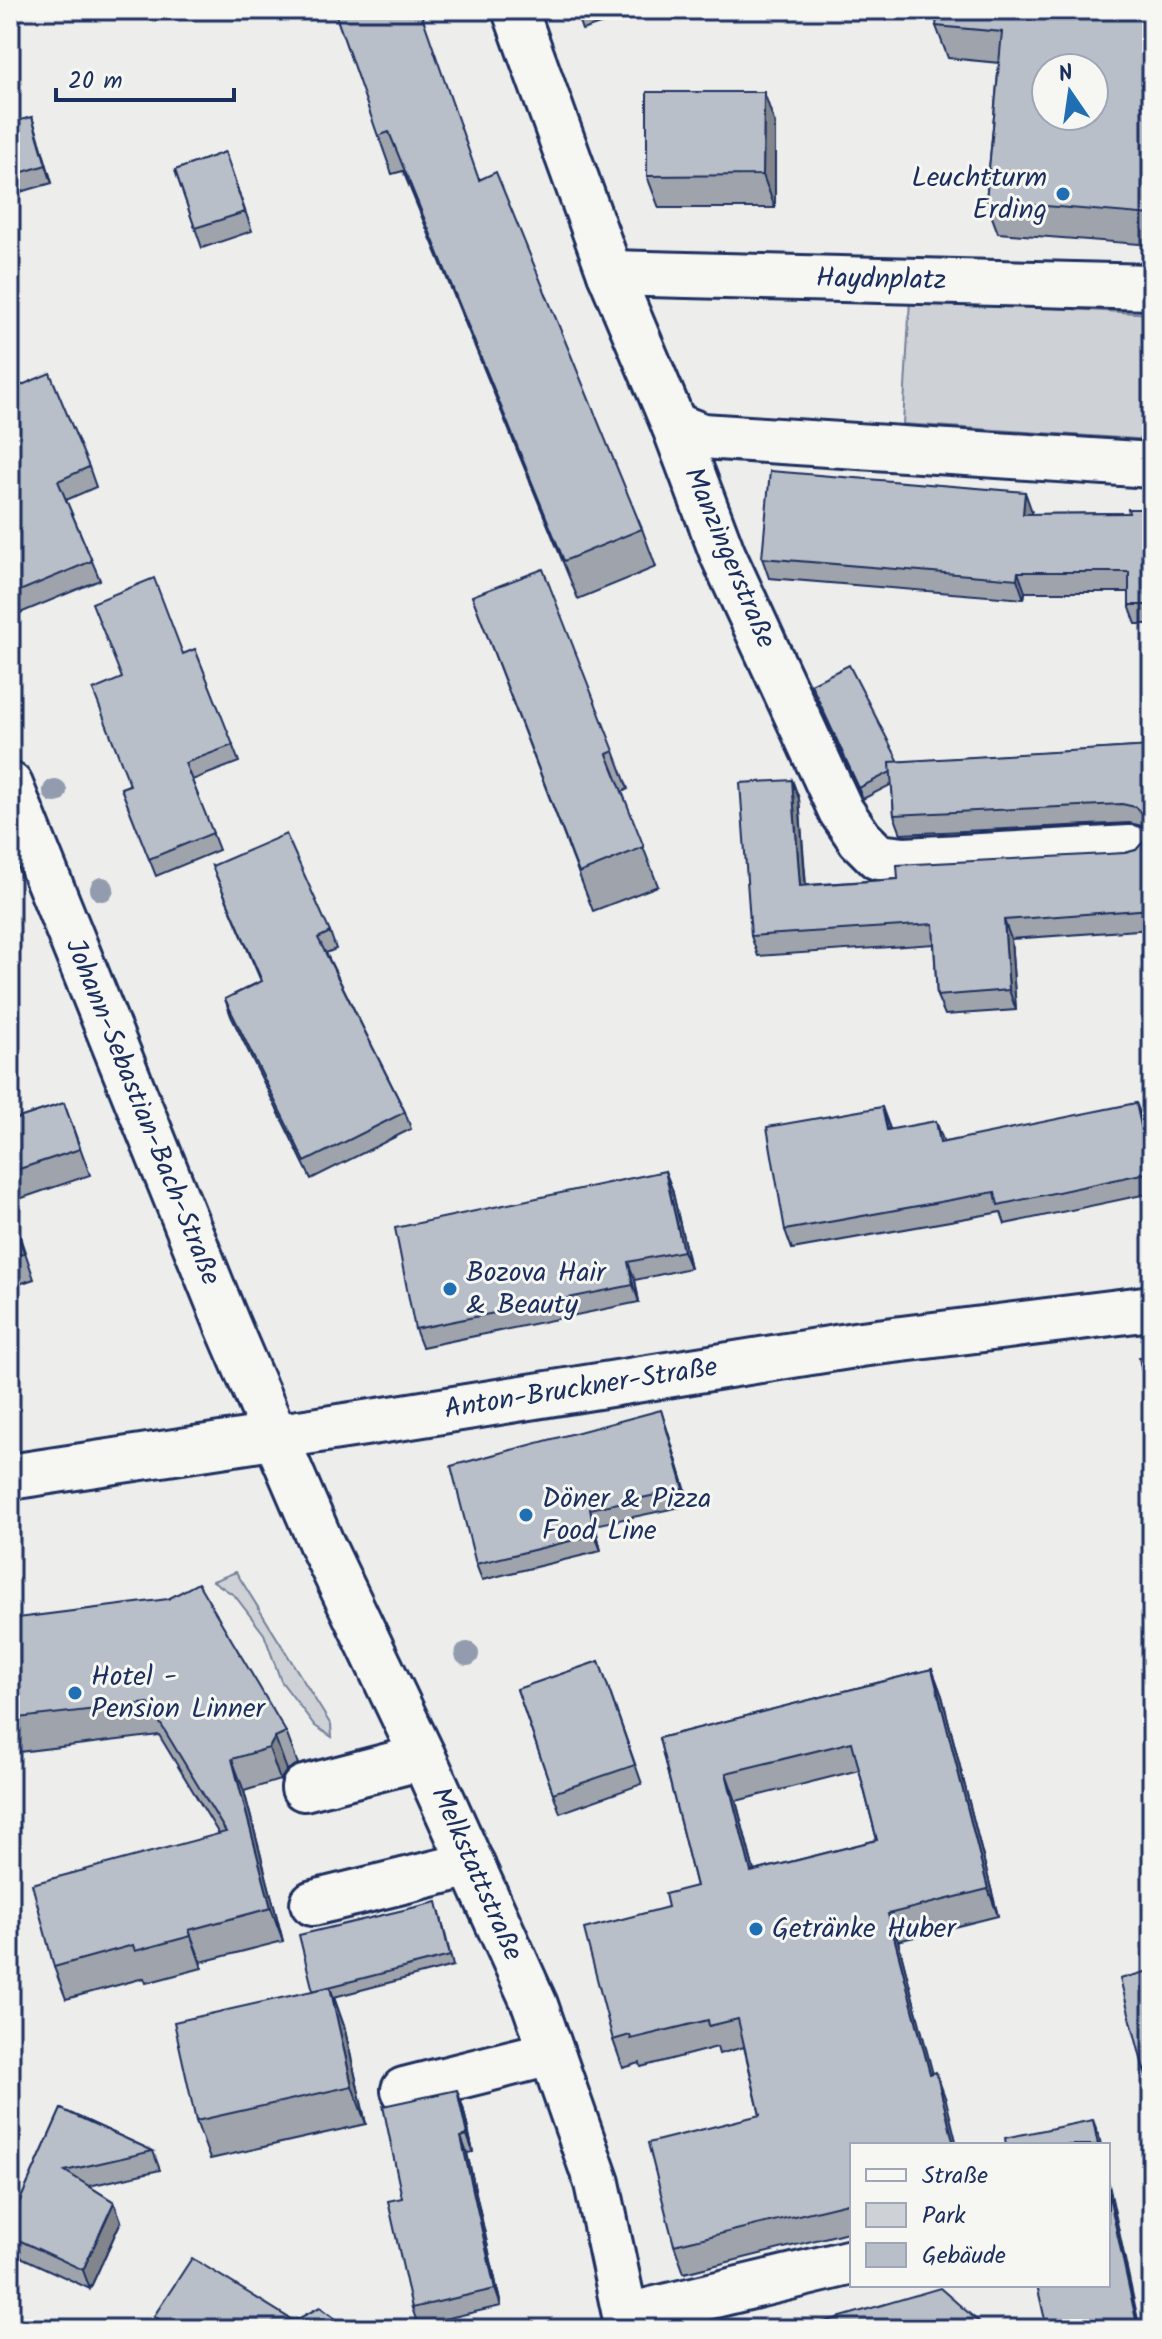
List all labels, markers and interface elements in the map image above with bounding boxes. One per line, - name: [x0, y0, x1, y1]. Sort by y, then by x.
- scale bar: [56, 52, 234, 102]
- north arrow: [1030, 52, 1110, 132]
- text: N: [1055, 56, 1077, 94]
- text: 20 m: [68, 62, 123, 101]
- place label: Leuchtturm Erding: [911, 156, 1047, 233]
- marker: Leuchtturm Erding: [1054, 185, 1072, 203]
- street label: Haydnplatz: [815, 256, 947, 304]
- street label: Manzingerstraße: [671, 460, 788, 656]
- street label: Johann-Sebastian-Bach-Straße: [52, 932, 232, 1293]
- place label: Bozova Hair & Beauty: [466, 1251, 607, 1328]
- marker: Bozova Hair & Beauty: [441, 1280, 459, 1298]
- street label: Anton-Bruckner-Straße: [441, 1345, 721, 1433]
- place label: Döner & Pizza Food Line: [542, 1477, 711, 1554]
- marker: Döner & Pizza Food Line: [517, 1506, 535, 1524]
- place label: Hotel - Pension Linner: [91, 1655, 267, 1732]
- marker: Hotel - Pension Linner: [66, 1684, 84, 1702]
- street label: Melkstattstraße: [418, 1780, 535, 1969]
- place label: Getränke Huber: [772, 1907, 957, 1952]
- marker: Getränke Huber: [747, 1920, 765, 1938]
- legend: [850, 2143, 1110, 2287]
- text: Straße: [922, 2157, 988, 2196]
- text: Park: [922, 2197, 966, 2236]
- text: Gebäude: [922, 2237, 1006, 2276]

